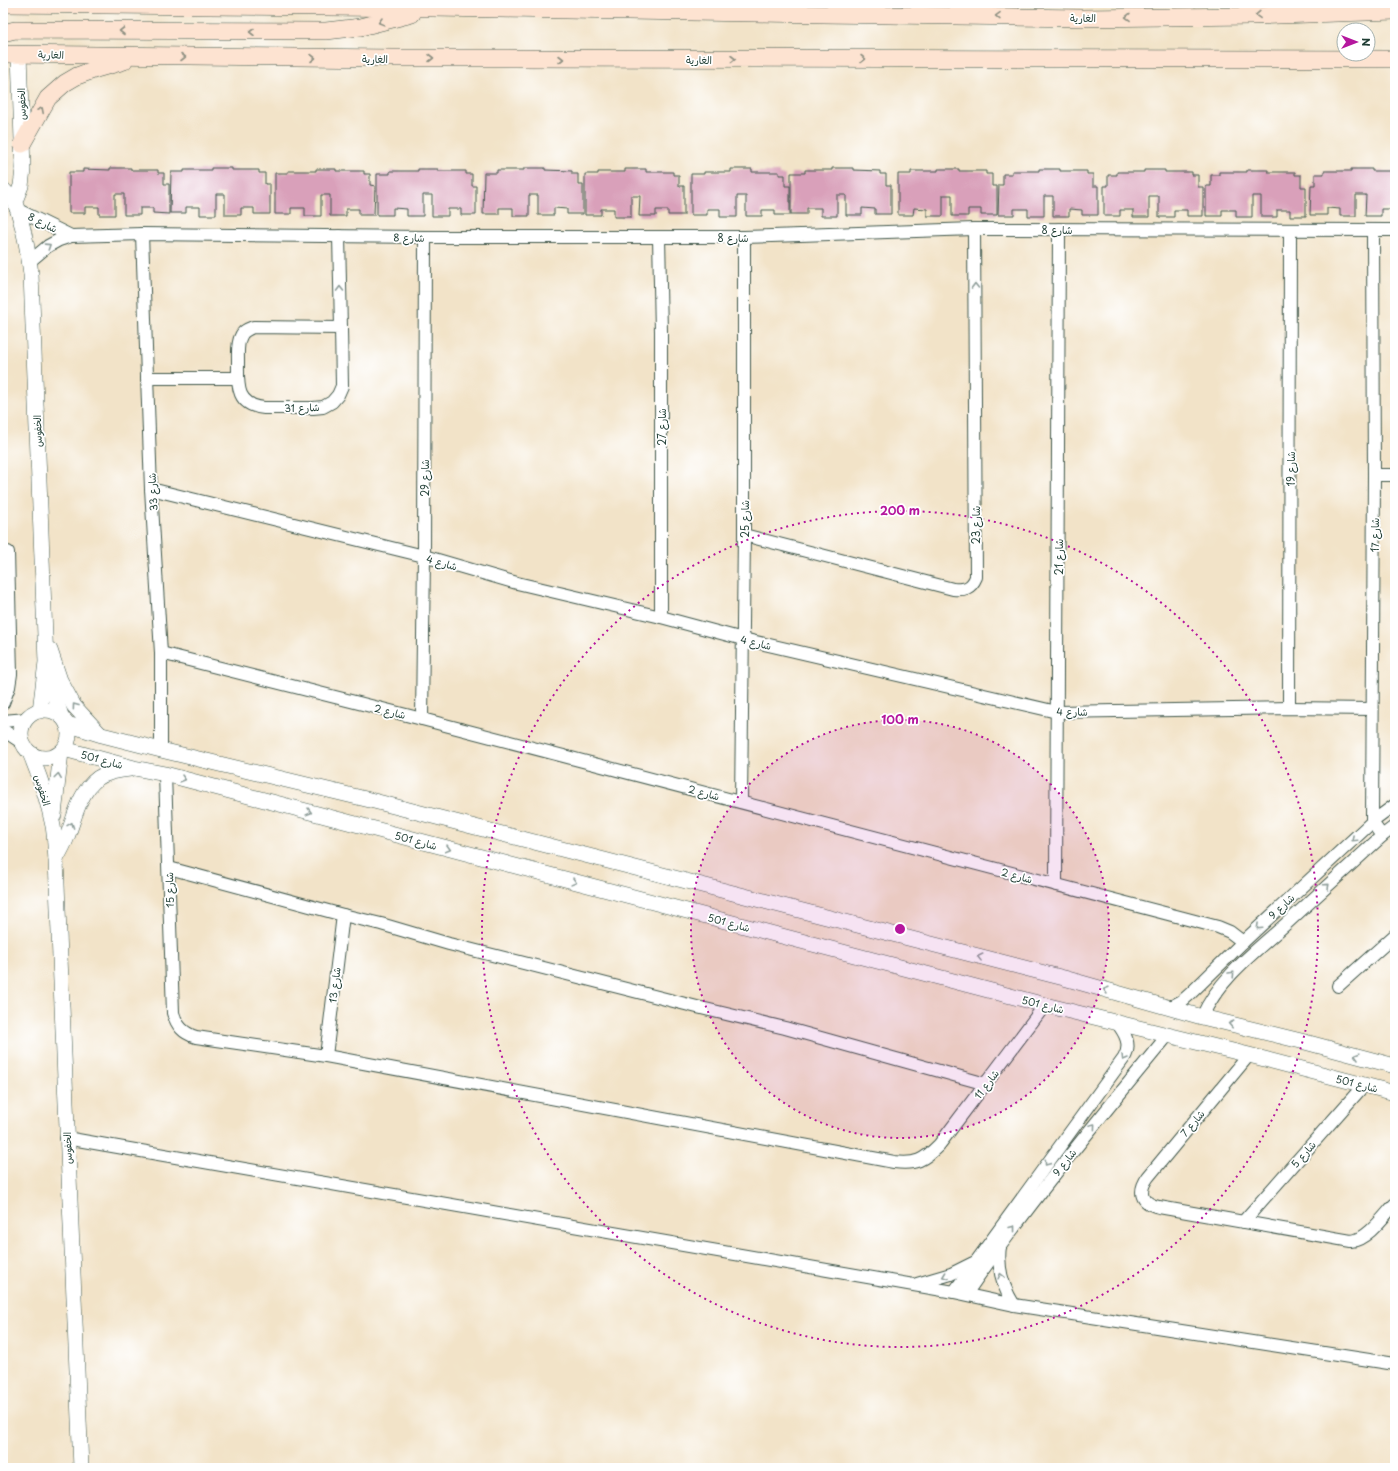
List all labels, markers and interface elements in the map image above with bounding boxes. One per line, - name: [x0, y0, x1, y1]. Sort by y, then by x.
- street label: الغارية: [1070, 10, 1096, 25]
- one-way arrow: [1255, 11, 1261, 20]
- one-way arrow: [995, 12, 1001, 21]
- one-way arrow: [1125, 13, 1131, 21]
- one-way arrow: [378, 18, 384, 26]
- north arrow: [1336, 22, 1376, 62]
- one-way arrow: [119, 27, 125, 35]
- one-way arrow: [249, 28, 255, 36]
- text: N: [1358, 38, 1375, 47]
- street label: الغارية: [38, 46, 64, 62]
- street label: الغارية: [362, 51, 388, 66]
- street label: الغارية: [686, 52, 712, 67]
- one-way arrow: [180, 53, 186, 61]
- one-way arrow: [310, 54, 316, 62]
- one-way arrow: [428, 54, 434, 62]
- one-way arrow: [558, 54, 564, 63]
- one-way arrow: [730, 55, 736, 63]
- one-way arrow: [860, 55, 866, 63]
- street label: الخفوس: [13, 88, 29, 120]
- one-way arrow: [36, 107, 44, 114]
- street label: شارع 8: [25, 208, 61, 237]
- street label: شارع 8: [1041, 222, 1073, 238]
- street label: شارع 8: [393, 229, 425, 246]
- street label: شارع 8: [717, 230, 749, 246]
- one-way arrow: [44, 243, 51, 251]
- one-way arrow: [971, 283, 979, 289]
- one-way arrow: [336, 286, 344, 292]
- street label: شارع 31: [284, 399, 320, 416]
- street label: شارع 27: [654, 408, 670, 446]
- street label: الخفوس: [29, 415, 45, 447]
- street label: شارع 19: [1283, 451, 1299, 487]
- street label: شارع 29: [417, 459, 433, 497]
- street label: شارع 33: [144, 472, 161, 511]
- street label: شارع 25: [737, 500, 753, 538]
- text: 200 m: [880, 501, 920, 519]
- street label: شارع 23: [968, 506, 984, 544]
- street label: شارع 17: [1367, 517, 1383, 552]
- street label: شارع 21: [1051, 539, 1067, 575]
- street label: شارع 4: [425, 550, 459, 575]
- street label: شارع 4: [739, 631, 773, 654]
- street label: شارع 2: [372, 700, 408, 723]
- street label: شارع 4: [1056, 703, 1088, 720]
- one-way arrow: [73, 704, 80, 711]
- text: 100 m: [881, 710, 919, 728]
- street label: شارع 501: [79, 746, 125, 773]
- street label: الخفوس: [31, 772, 55, 808]
- one-way arrow: [53, 773, 62, 779]
- one-way arrow: [179, 774, 186, 783]
- street label: شارع 2: [686, 781, 722, 804]
- one-way arrow: [305, 807, 312, 816]
- one-way arrow: [67, 821, 75, 828]
- street label: شارع 501: [393, 827, 439, 854]
- one-way arrow: [1351, 834, 1359, 841]
- one-way arrow: [445, 844, 451, 852]
- street label: شارع 2: [999, 864, 1035, 887]
- street label: شارع 15: [161, 872, 178, 908]
- one-way arrow: [571, 877, 577, 885]
- one-way arrow: [1323, 884, 1330, 891]
- street label: شارع 9: [1265, 890, 1298, 923]
- street label: شارع 501: [706, 909, 752, 936]
- centre of rings: [893, 922, 907, 936]
- one-way arrow: [1256, 922, 1264, 930]
- one-way arrow: [977, 953, 984, 962]
- street label: شارع 13: [324, 966, 345, 1004]
- one-way arrow: [1227, 971, 1235, 979]
- one-way arrow: [1102, 986, 1109, 995]
- street label: شارع 501: [1020, 992, 1066, 1018]
- one-way arrow: [1228, 1021, 1234, 1029]
- one-way arrow: [1354, 1052, 1361, 1061]
- one-way arrow: [1121, 1054, 1128, 1061]
- street label: شارع 11: [970, 1066, 1003, 1102]
- street label: شارع 501: [1334, 1071, 1380, 1097]
- street label: شارع 7: [1176, 1106, 1209, 1140]
- one-way arrow: [1088, 1123, 1095, 1130]
- street label: الخفوس: [59, 1132, 75, 1164]
- street label: شارع 5: [1287, 1137, 1320, 1171]
- street label: شارع 9: [1049, 1145, 1080, 1179]
- one-way arrow: [1044, 1159, 1052, 1166]
- one-way arrow: [1008, 1225, 1015, 1232]
- one-way arrow: [941, 1271, 948, 1279]
- one-way arrow: [998, 1273, 1006, 1280]

